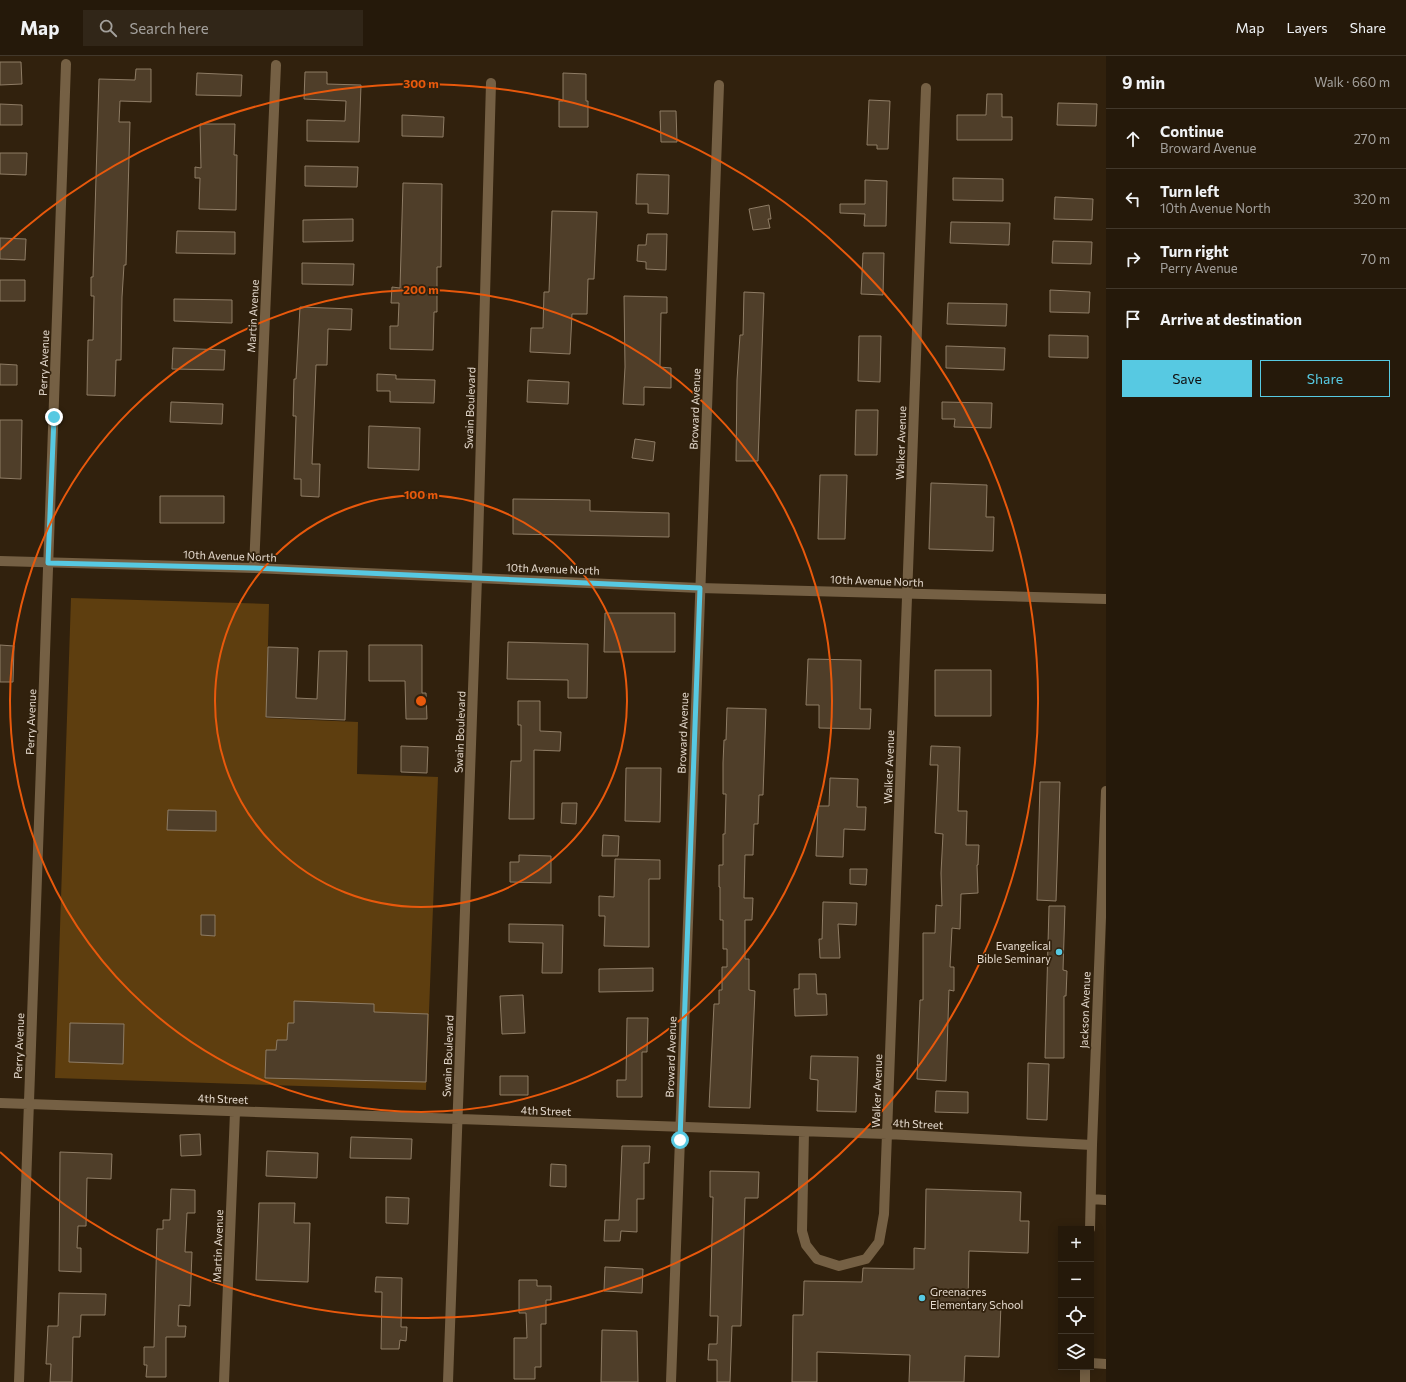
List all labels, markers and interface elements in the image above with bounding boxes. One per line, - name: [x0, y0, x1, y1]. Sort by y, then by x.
- search box: [83, 10, 363, 46]
- text: Map: [20, 16, 59, 39]
- icon: search: [97, 17, 119, 39]
- text: Search here: [129, 19, 209, 37]
- text: Map: [1236, 19, 1264, 36]
- text: Layers: [1286, 19, 1328, 36]
- text: Share: [1350, 19, 1386, 36]
- text: 9 min: [1122, 72, 1165, 93]
- text: Walk · 660 m: [1314, 74, 1390, 90]
- text: 300 m: [403, 76, 439, 90]
- text: Continue: [1160, 122, 1224, 140]
- icon: ahead: [1122, 128, 1144, 150]
- text: 270 m: [1354, 131, 1390, 147]
- text: Broward Avenue: [1160, 140, 1256, 156]
- text: Turn left: [1160, 182, 1219, 200]
- icon: left: [1122, 188, 1144, 210]
- text: 320 m: [1353, 191, 1390, 207]
- text: 10th Avenue North: [1160, 200, 1271, 216]
- text: Turn right: [1160, 242, 1229, 260]
- icon: right: [1122, 248, 1144, 270]
- text: 70 m: [1361, 251, 1390, 267]
- text: Perry Avenue: [1160, 260, 1238, 276]
- street label: Martin Avenue: [244, 279, 261, 353]
- text: 200 m: [403, 282, 439, 296]
- icon: arrive: [1122, 308, 1144, 330]
- text: Arrive at destination: [1160, 310, 1302, 328]
- street label: Perry Avenue: [36, 330, 51, 396]
- button: Save: [1122, 360, 1252, 397]
- button: Share: [1260, 360, 1390, 397]
- street label: Swain Boulevard: [462, 367, 477, 449]
- street label: Broward Avenue: [687, 368, 702, 450]
- street label: Walker Avenue: [893, 406, 908, 480]
- route end: [45, 408, 63, 426]
- text: 100 m: [404, 487, 438, 501]
- street label: 10th Avenue North: [183, 547, 277, 564]
- street label: 10th Avenue North: [506, 560, 600, 577]
- street label: 10th Avenue North: [830, 572, 924, 589]
- street label: Perry Avenue: [23, 689, 38, 755]
- street label: Swain Boulevard: [452, 691, 467, 773]
- street label: Broward Avenue: [675, 692, 690, 774]
- centre of rings: [414, 694, 428, 708]
- street label: Walker Avenue: [881, 730, 896, 804]
- place label: Evangelical Bible Seminary: [977, 939, 1051, 965]
- marker: Evangelical Bible Seminary: [1054, 947, 1064, 957]
- street label: Jackson Avenue: [1077, 971, 1093, 1049]
- street label: Perry Avenue: [11, 1013, 26, 1079]
- street label: Swain Boulevard: [440, 1015, 455, 1097]
- street label: Broward Avenue: [663, 1016, 678, 1098]
- street label: Walker Avenue: [869, 1054, 884, 1128]
- street label: 4th Street: [197, 1091, 249, 1106]
- street label: 4th Street: [520, 1103, 572, 1118]
- street label: 4th Street: [892, 1116, 944, 1131]
- route start: [671, 1131, 689, 1149]
- street label: Martin Avenue: [210, 1209, 225, 1283]
- map controls: [1058, 1226, 1094, 1370]
- button: +: [1058, 1226, 1094, 1262]
- button: −: [1058, 1262, 1094, 1298]
- place label: Greenacres Elementary School: [930, 1285, 1023, 1311]
- marker: Greenacres Elementary School: [917, 1293, 927, 1303]
- button: locate: [1058, 1298, 1094, 1334]
- button: layers: [1058, 1334, 1094, 1370]

